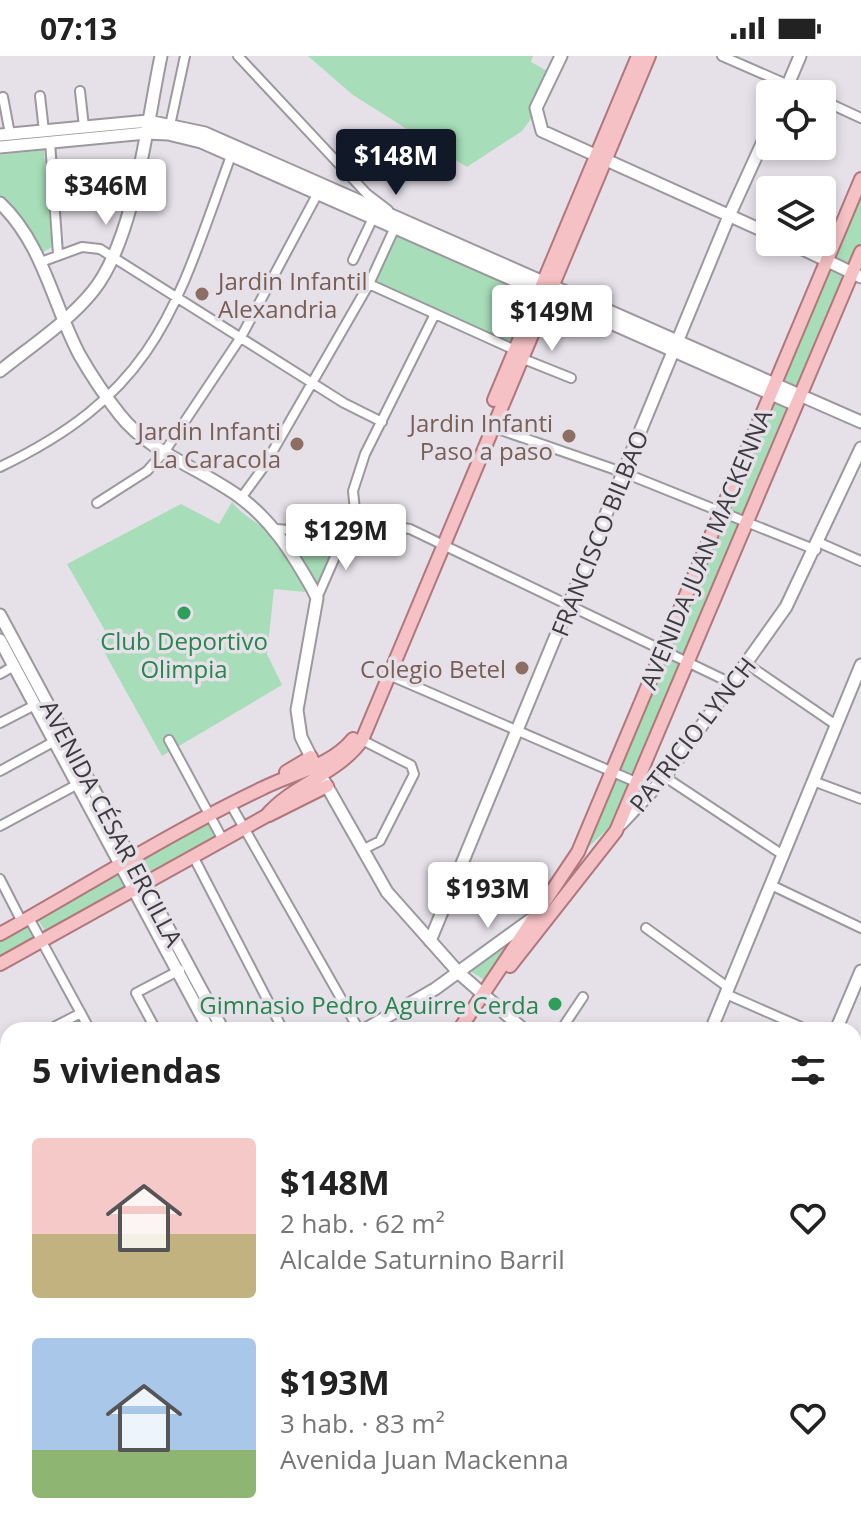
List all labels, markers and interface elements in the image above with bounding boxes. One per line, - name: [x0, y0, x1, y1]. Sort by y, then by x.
- text: 07:13: [40, 8, 117, 49]
- map controls: [756, 80, 836, 256]
- button: locate: [756, 80, 836, 160]
- pin: $148M: [340, 129, 452, 197]
- text: $148M: [354, 137, 438, 173]
- pin: $346M: [50, 159, 162, 227]
- text: $346M: [64, 167, 148, 203]
- button: layers: [756, 176, 836, 256]
- place label: Jardin Infantil Alexandria: [216, 264, 368, 325]
- marker: Jardin Infantil Alexandria: [193, 285, 211, 303]
- pin: $149M: [496, 285, 608, 353]
- text: $149M: [510, 293, 594, 329]
- street label: AVENIDA JUAN MACKENNA: [631, 403, 779, 694]
- place label: Jardin Infanti Paso a paso: [408, 406, 553, 467]
- place label: Jardin Infanti La Caracola: [136, 414, 281, 475]
- street label: FRANCISCO BILBAO: [543, 425, 655, 641]
- marker: Jardin Infanti Paso a paso: [560, 427, 578, 445]
- marker: Jardin Infanti La Caracola: [288, 435, 306, 453]
- pin: $129M: [290, 504, 402, 572]
- text: $129M: [304, 512, 388, 548]
- marker: Club Deportivo Olimpia: [175, 604, 193, 622]
- place label: Club Deportivo Olimpia: [100, 624, 268, 685]
- street label: PATRICIO LYNCH: [621, 650, 763, 818]
- place label: Colegio Betel: [360, 652, 506, 685]
- marker: Colegio Betel: [513, 659, 531, 677]
- street label: AVENIDA CÉSAR ERCILLA: [33, 694, 191, 953]
- pin: $193M: [432, 862, 544, 930]
- text: $193M: [446, 870, 530, 906]
- place label: Gimnasio Pedro Aguirre Cerda: [199, 988, 539, 1021]
- marker: Gimnasio Pedro Aguirre Cerda: [546, 995, 564, 1013]
- text: 5 viviendas: [32, 1047, 221, 1093]
- icon: filters: [786, 1048, 830, 1092]
- text: $148M: [280, 1159, 390, 1205]
- icon: home: [96, 1170, 192, 1266]
- icon: heart: [786, 1196, 830, 1240]
- text: 2 hab. · 62 m²: [280, 1205, 445, 1241]
- text: Alcalde Saturnino Barril: [280, 1241, 565, 1277]
- text: $193M: [280, 1359, 390, 1405]
- icon: home: [96, 1370, 192, 1466]
- icon: heart: [786, 1396, 830, 1440]
- text: 3 hab. · 83 m²: [280, 1405, 445, 1441]
- text: Avenida Juan Mackenna: [280, 1441, 569, 1477]

